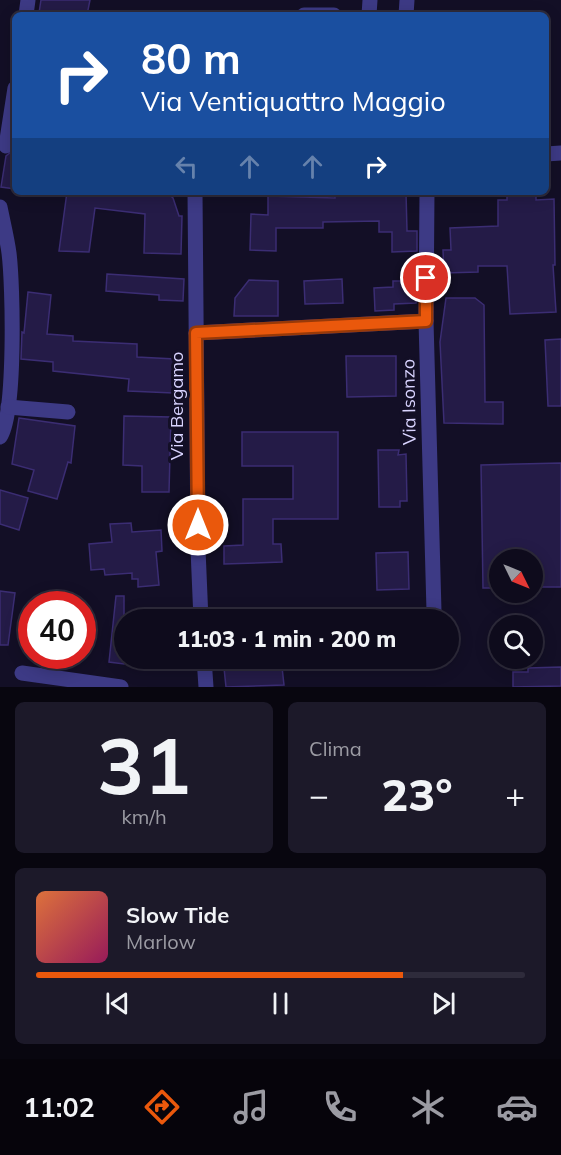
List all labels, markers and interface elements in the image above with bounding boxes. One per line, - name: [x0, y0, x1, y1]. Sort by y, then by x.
- text: 80 m: [141, 32, 241, 85]
- icon: right: [42, 36, 120, 114]
- text: Via Ventiquattro Maggio: [141, 84, 446, 118]
- icon: left: [170, 150, 203, 183]
- icon: ahead: [233, 150, 266, 183]
- icon: ahead: [296, 150, 329, 183]
- icon: right: [359, 150, 392, 183]
- pin: [400, 252, 451, 303]
- icon: arrive: [409, 261, 442, 294]
- street label: Via Bergamo: [165, 352, 188, 460]
- street label: Via Isonzo: [396, 359, 421, 445]
- position arrow: [166, 493, 230, 557]
- north arrow: [489, 549, 543, 603]
- map controls: [489, 549, 543, 669]
- speed limit sign: 40: [18, 591, 96, 669]
- button: search: [489, 615, 543, 669]
- text: 11:03 · 1 min · 200 m: [177, 625, 396, 653]
- text: 31: [97, 716, 191, 814]
- text: Clima: [309, 736, 362, 761]
- text: 23°: [381, 766, 453, 822]
- text: −: [309, 774, 329, 815]
- text: +: [505, 774, 525, 815]
- text: km/h: [121, 804, 167, 829]
- text: Slow Tide: [126, 901, 229, 929]
- text: Marlow: [126, 929, 196, 954]
- icon: previous: [101, 987, 134, 1020]
- icon: pause: [264, 987, 297, 1020]
- icon: next: [427, 987, 460, 1020]
- icon: directions: [141, 1086, 183, 1128]
- icon: music: [230, 1086, 272, 1128]
- icon: phone: [319, 1086, 361, 1128]
- icon: climate: [407, 1086, 449, 1128]
- icon: car: [496, 1086, 538, 1128]
- text: 11:02: [23, 1090, 95, 1124]

